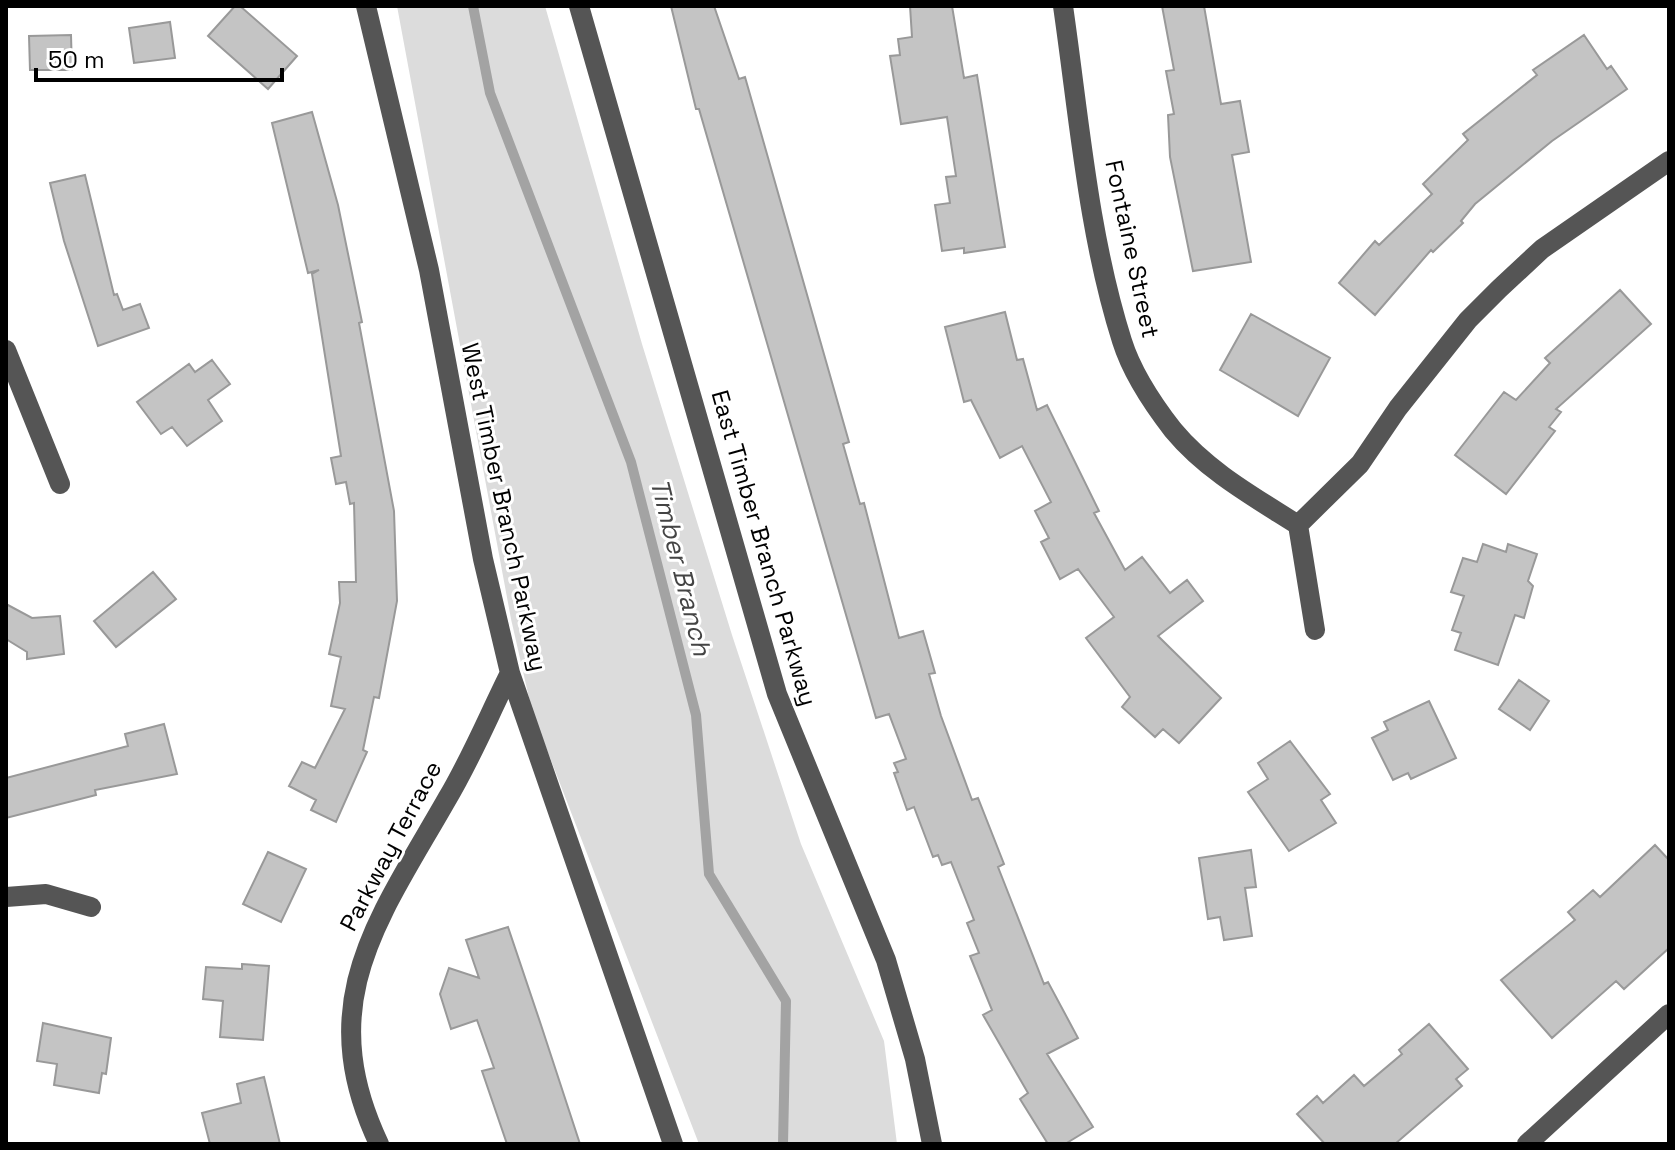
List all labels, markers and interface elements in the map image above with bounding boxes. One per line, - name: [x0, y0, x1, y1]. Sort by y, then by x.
- scale bar: [36, 32, 282, 82]
- text: 50 m: [48, 44, 105, 75]
- street label: Fontaine Street: [1099, 157, 1166, 341]
- street label: West Timber Branch Parkway: [455, 340, 554, 674]
- street label: East Timber Branch Parkway: [705, 386, 824, 709]
- water label: Timber Branch: [643, 475, 720, 660]
- street label: Parkway Terrace: [333, 755, 448, 936]

